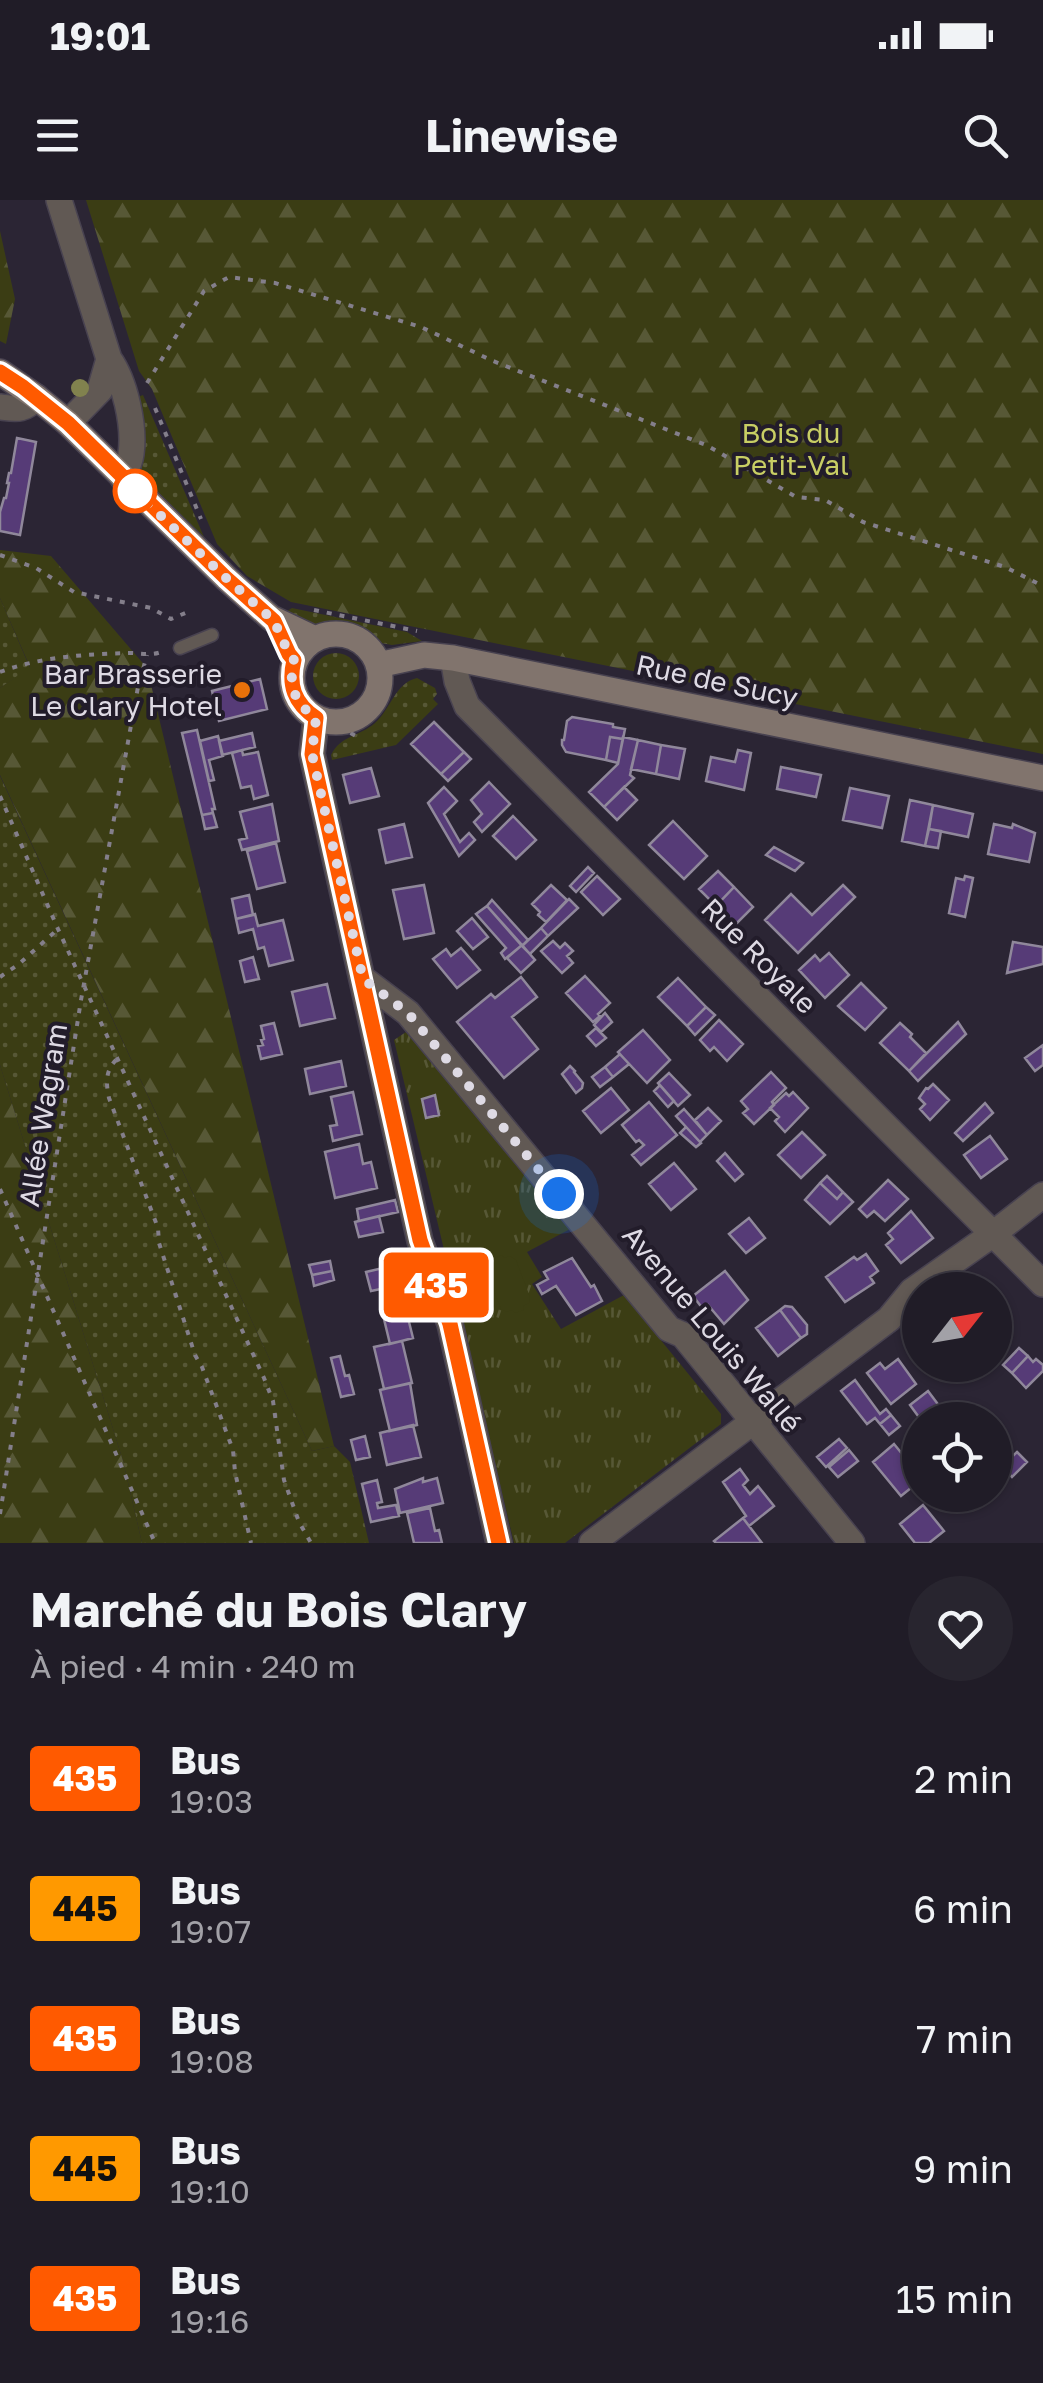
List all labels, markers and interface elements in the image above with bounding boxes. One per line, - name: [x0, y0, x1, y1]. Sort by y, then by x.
- text: 19:01: [50, 13, 150, 58]
- icon: menu: [30, 108, 85, 163]
- text: Linewise: [425, 108, 618, 162]
- icon: search: [958, 108, 1013, 163]
- park label: Bois du Petit-Val: [733, 416, 849, 481]
- unlabelled marker: [114, 470, 156, 512]
- street label: Rue de Sucy: [633, 647, 801, 714]
- place label: Bar Brasserie Le Clary Hotel: [30, 657, 222, 722]
- marker: Bar Brasserie Le Clary Hotel: [231, 679, 253, 701]
- street label: Rue Royale: [695, 891, 824, 1020]
- street label: Allée Wagram: [12, 1021, 73, 1209]
- your location: [534, 1169, 584, 1219]
- street label: Avenue Louis Wallé: [616, 1218, 809, 1439]
- line badge: 435: [378, 1252, 494, 1318]
- text: 435: [404, 1264, 468, 1306]
- north arrow: [902, 1272, 1012, 1382]
- map controls: [902, 1272, 1012, 1512]
- button: locate: [902, 1402, 1012, 1512]
- button: heart: [908, 1576, 1013, 1681]
- text: Marché du Bois Clary: [30, 1580, 527, 1638]
- text: À pied · 4 min · 240 m: [30, 1647, 355, 1685]
- text: Bus: [170, 1737, 241, 1782]
- text: 2 min: [914, 1756, 1013, 1801]
- text: 435: [53, 1757, 117, 1799]
- text: 19:03: [170, 1782, 253, 1820]
- text: Bus: [170, 1867, 241, 1912]
- text: 6 min: [913, 1886, 1013, 1931]
- text: 445: [52, 1887, 118, 1929]
- text: 19:07: [170, 1912, 251, 1950]
- text: Bus: [170, 1997, 241, 2042]
- text: 7 min: [916, 2016, 1013, 2061]
- text: 435: [53, 2017, 117, 2059]
- text: 19:08: [170, 2042, 254, 2080]
- text: Bus: [170, 2127, 241, 2172]
- text: 9 min: [913, 2146, 1013, 2191]
- text: 445: [52, 2147, 118, 2189]
- text: 19:10: [170, 2172, 250, 2210]
- text: Bus: [170, 2257, 241, 2302]
- text: 15 min: [896, 2276, 1013, 2321]
- text: 435: [53, 2277, 117, 2319]
- text: 19:16: [170, 2302, 249, 2340]

